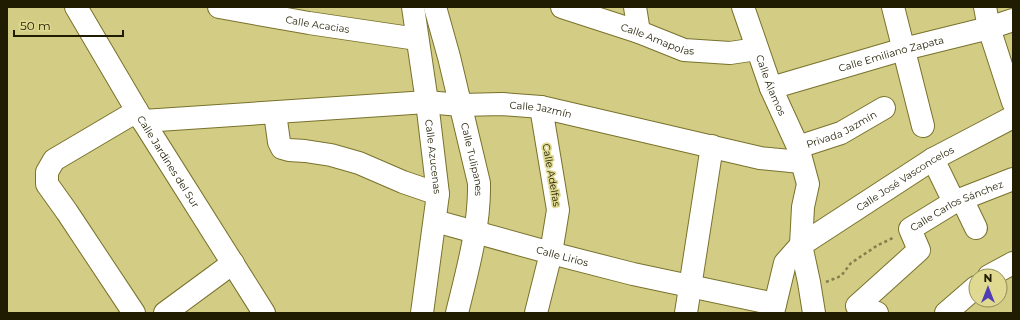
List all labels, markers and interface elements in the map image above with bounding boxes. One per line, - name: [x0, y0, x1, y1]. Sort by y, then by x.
- scale bar: [14, 12, 123, 38]
- street label: Calle Acacias: [284, 13, 351, 36]
- text: 50 m: [20, 18, 51, 33]
- street label: Calle Amapolas: [619, 21, 695, 58]
- street label: Calle Emiliano Zapata: [837, 33, 945, 75]
- street label: Calle Álamos: [753, 53, 789, 118]
- street label: Calle Jazmín: [509, 99, 573, 121]
- street label: Privada Jazmín: [805, 108, 879, 151]
- street label: Calle Jardines del Sur: [134, 113, 202, 210]
- street label: Calle Azucenas: [422, 119, 444, 195]
- street label: Calle Tulipanes: [458, 121, 485, 196]
- street label: Calle Adelfas: [540, 143, 563, 208]
- street label: Calle José Vasconcelos: [854, 143, 956, 214]
- street label: Calle Carlos Sánchez: [908, 177, 1005, 234]
- street label: Calle Lirios: [535, 243, 590, 269]
- north arrow: [968, 268, 1008, 308]
- text: N: [984, 271, 992, 285]

